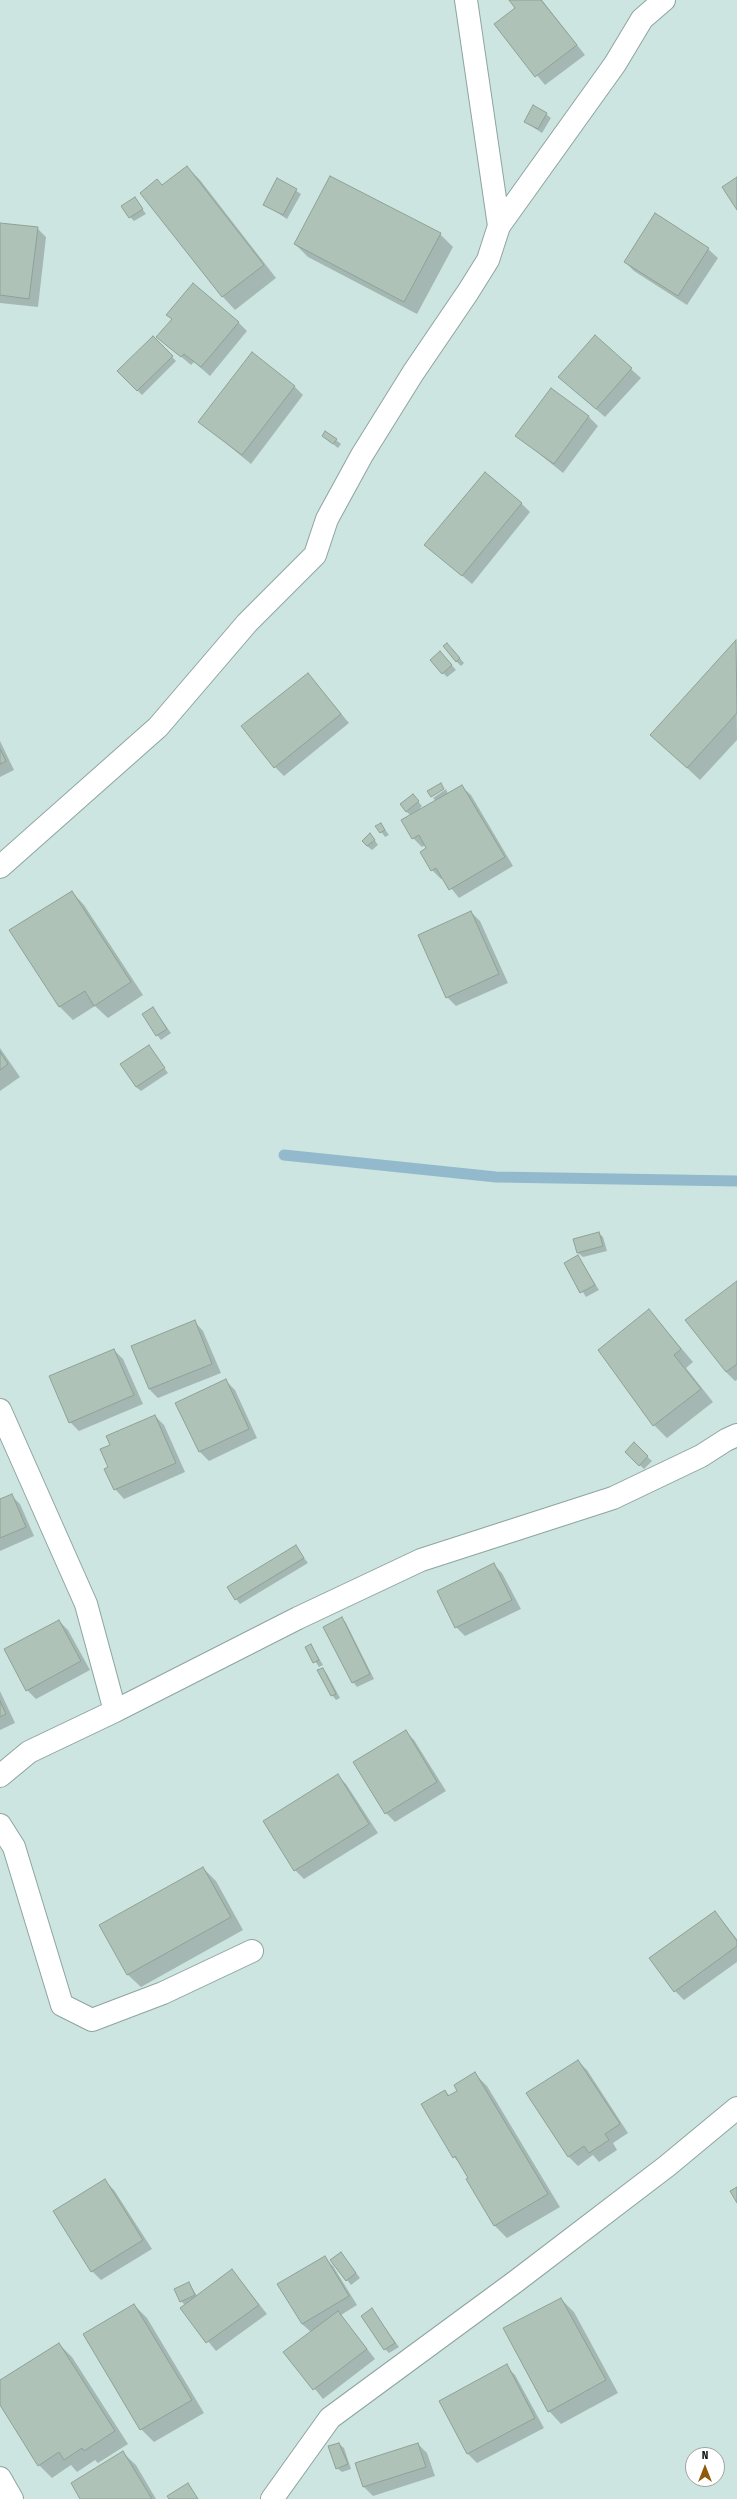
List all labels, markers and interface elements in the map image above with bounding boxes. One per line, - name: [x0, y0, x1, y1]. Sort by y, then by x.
- north arrow: [685, 2447, 725, 2487]
- text: N: [702, 2449, 708, 2462]

